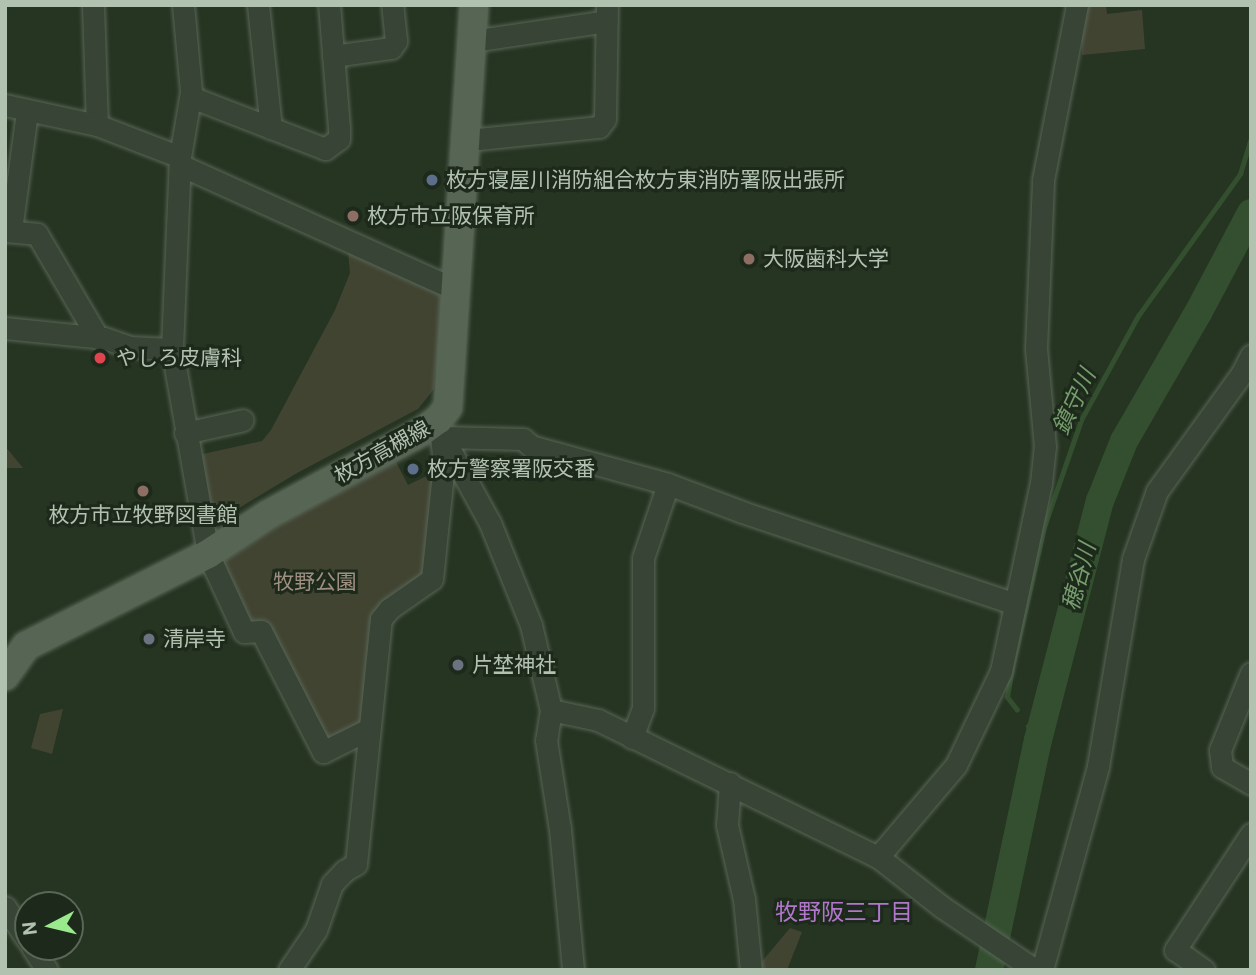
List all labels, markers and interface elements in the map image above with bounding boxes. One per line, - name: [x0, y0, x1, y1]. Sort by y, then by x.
- place label: 枚方寝屋川消防組合枚方東消防署阪出張所: [446, 167, 845, 193]
- marker: 枚方寝屋川消防組合枚方東消防署阪出張所: [424, 172, 440, 188]
- place label: 枚方市立阪保育所: [367, 203, 535, 229]
- marker: 枚方市立阪保育所: [345, 208, 361, 224]
- place label: 大阪歯科大学: [763, 246, 889, 272]
- marker: 大阪歯科大学: [741, 251, 757, 267]
- place label: やしろ皮膚科: [116, 345, 242, 371]
- marker: やしろ皮膚科: [90, 348, 110, 368]
- water label: 鎮守川: [1048, 365, 1102, 439]
- street label: 枚方高槻線: [330, 416, 434, 488]
- place label: 枚方警察署阪交番: [427, 456, 595, 482]
- marker: 枚方警察署阪交番: [405, 461, 421, 477]
- marker: 枚方市立牧野図書館: [135, 483, 151, 499]
- place label: 枚方市立牧野図書館: [49, 502, 237, 528]
- water label: 穂谷川: [1058, 540, 1102, 614]
- park label: 牧野公園: [273, 569, 357, 595]
- place label: 清岸寺: [163, 626, 226, 652]
- marker: 清岸寺: [141, 631, 157, 647]
- place label: 片埜神社: [472, 652, 556, 678]
- marker: 片埜神社: [450, 657, 466, 673]
- north arrow: [14, 891, 84, 961]
- district label: 牧野阪三丁目: [775, 899, 913, 927]
- text: N: [17, 920, 42, 936]

